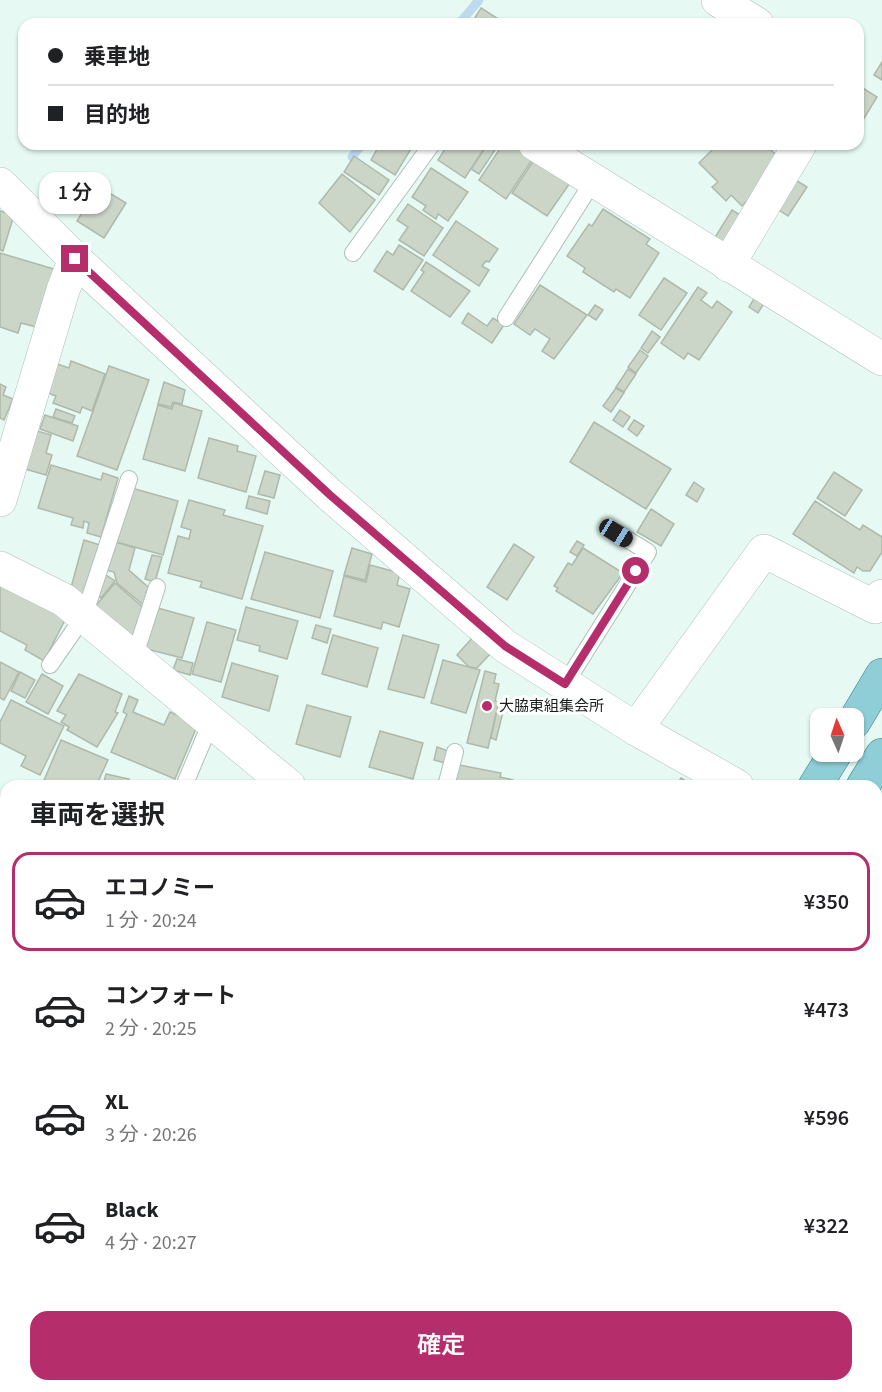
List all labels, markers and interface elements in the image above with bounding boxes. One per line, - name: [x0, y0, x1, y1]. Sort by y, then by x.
- text: 乗車地: [84, 41, 150, 73]
- text: 目的地: [84, 99, 150, 131]
- callout: 1 分: [39, 172, 111, 214]
- text: 1 分: [58, 179, 92, 207]
- route end: [61, 245, 88, 272]
- car: [596, 516, 636, 550]
- route start: [622, 557, 649, 584]
- place label: 大脇東組集会所: [499, 696, 604, 717]
- marker: 大脇東組集会所: [480, 699, 494, 713]
- north arrow: [810, 708, 864, 762]
- map controls: [810, 708, 864, 762]
- text: 車両を選択: [30, 796, 165, 835]
- text: エコノミー: [105, 872, 215, 904]
- icon: car: [33, 875, 87, 929]
- text: ¥350: [804, 886, 849, 918]
- text: 1 分 · 20:24: [105, 907, 197, 935]
- text: コンフォート: [105, 980, 236, 1012]
- icon: car: [33, 983, 87, 1037]
- text: ¥473: [804, 994, 849, 1026]
- text: 2 分 · 20:25: [105, 1015, 197, 1043]
- text: XL: [105, 1086, 129, 1118]
- icon: car: [33, 1091, 87, 1145]
- text: ¥596: [804, 1102, 849, 1134]
- text: 3 分 · 20:26: [105, 1121, 197, 1149]
- text: Black: [105, 1194, 159, 1226]
- icon: car: [33, 1199, 87, 1253]
- text: ¥322: [804, 1210, 849, 1242]
- text: 4 分 · 20:27: [105, 1229, 197, 1257]
- button: 確定: [30, 1311, 852, 1380]

